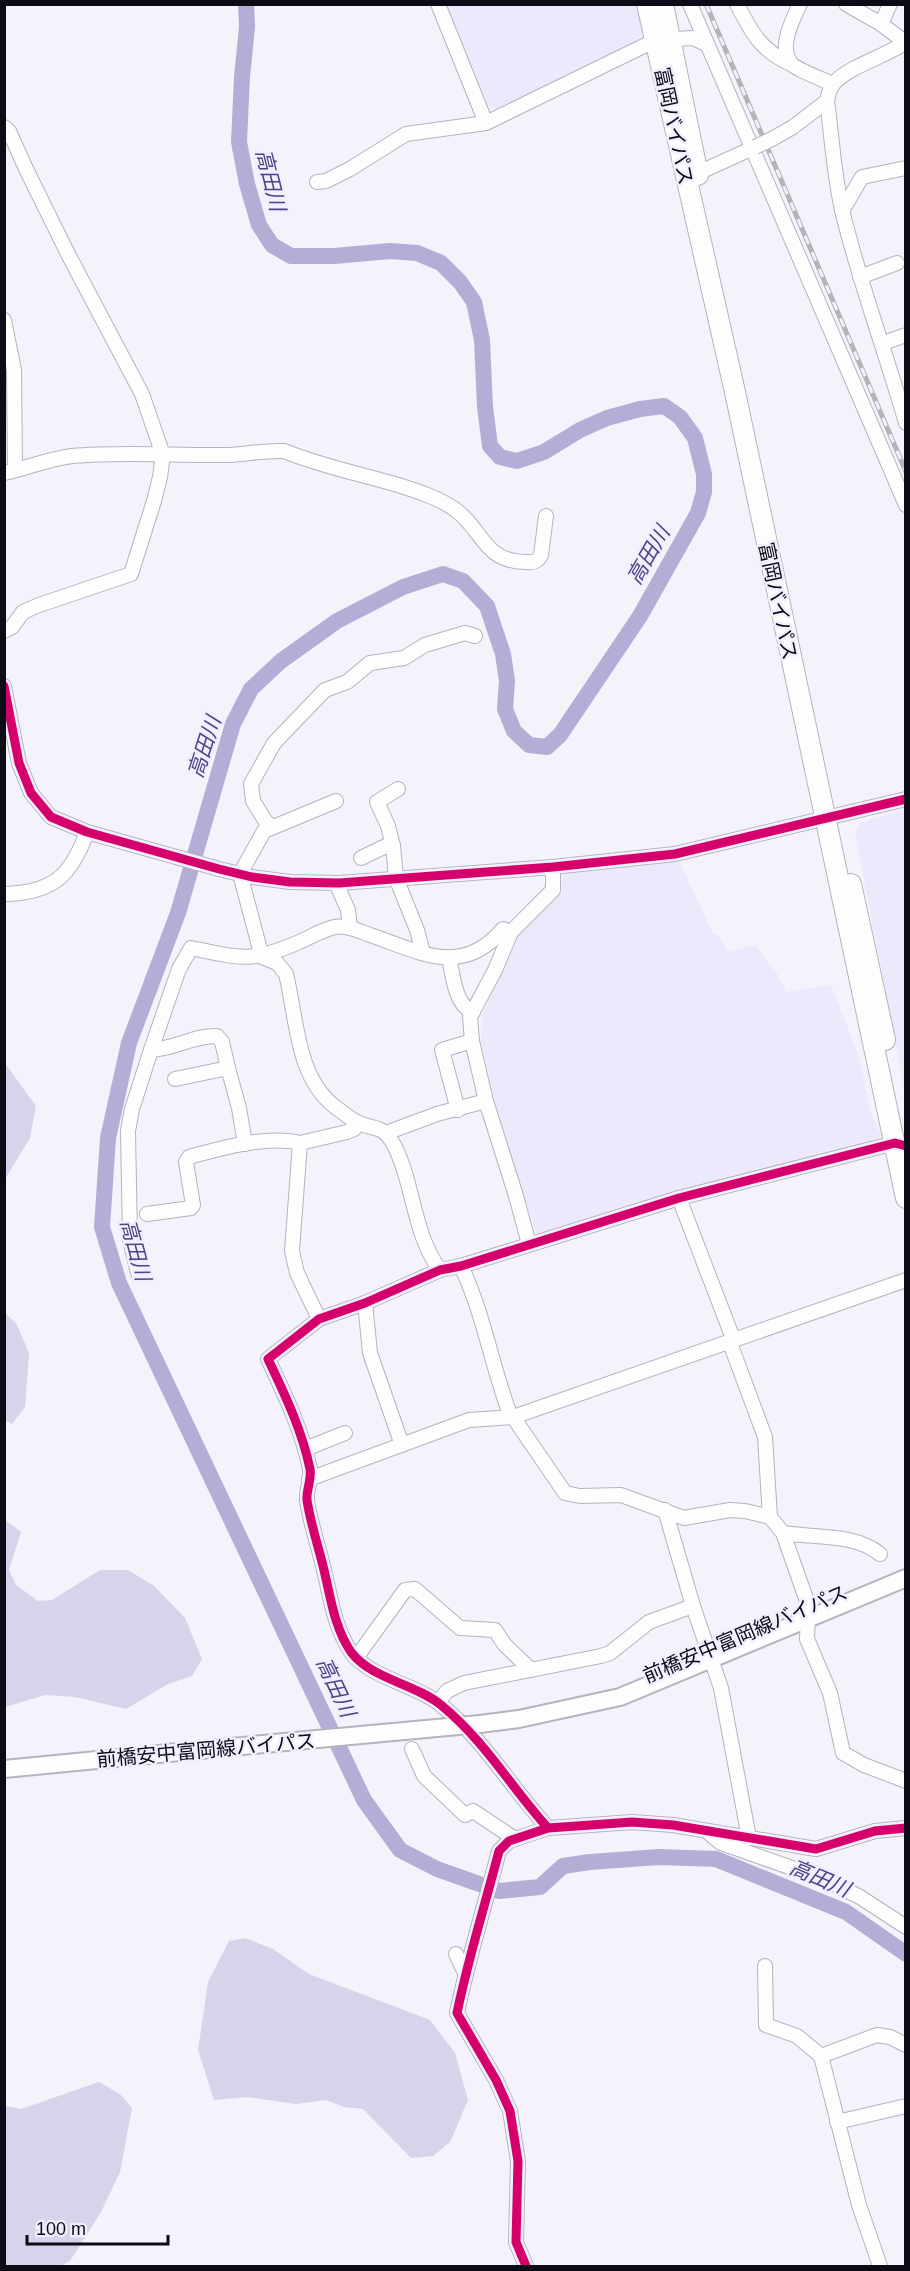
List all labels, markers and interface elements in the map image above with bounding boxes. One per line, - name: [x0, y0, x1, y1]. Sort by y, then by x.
- street label: 富岡バイパス: [651, 65, 697, 187]
- water label: 高田川: [252, 147, 290, 215]
- water label: 高田川: [622, 520, 675, 588]
- street label: 富岡バイパス: [755, 540, 801, 662]
- water label: 高田川: [183, 712, 225, 781]
- water label: 高田川: [117, 1217, 156, 1285]
- street label: 前橋安中富岡線バイパス: [640, 1581, 850, 1687]
- water label: 高田川: [312, 1654, 361, 1722]
- street label: 前橋安中富岡線バイパス: [96, 1729, 316, 1771]
- water label: 高田川: [787, 1855, 855, 1902]
- scale bar: [27, 2208, 168, 2246]
- text: 100 m: [36, 2219, 86, 2239]

